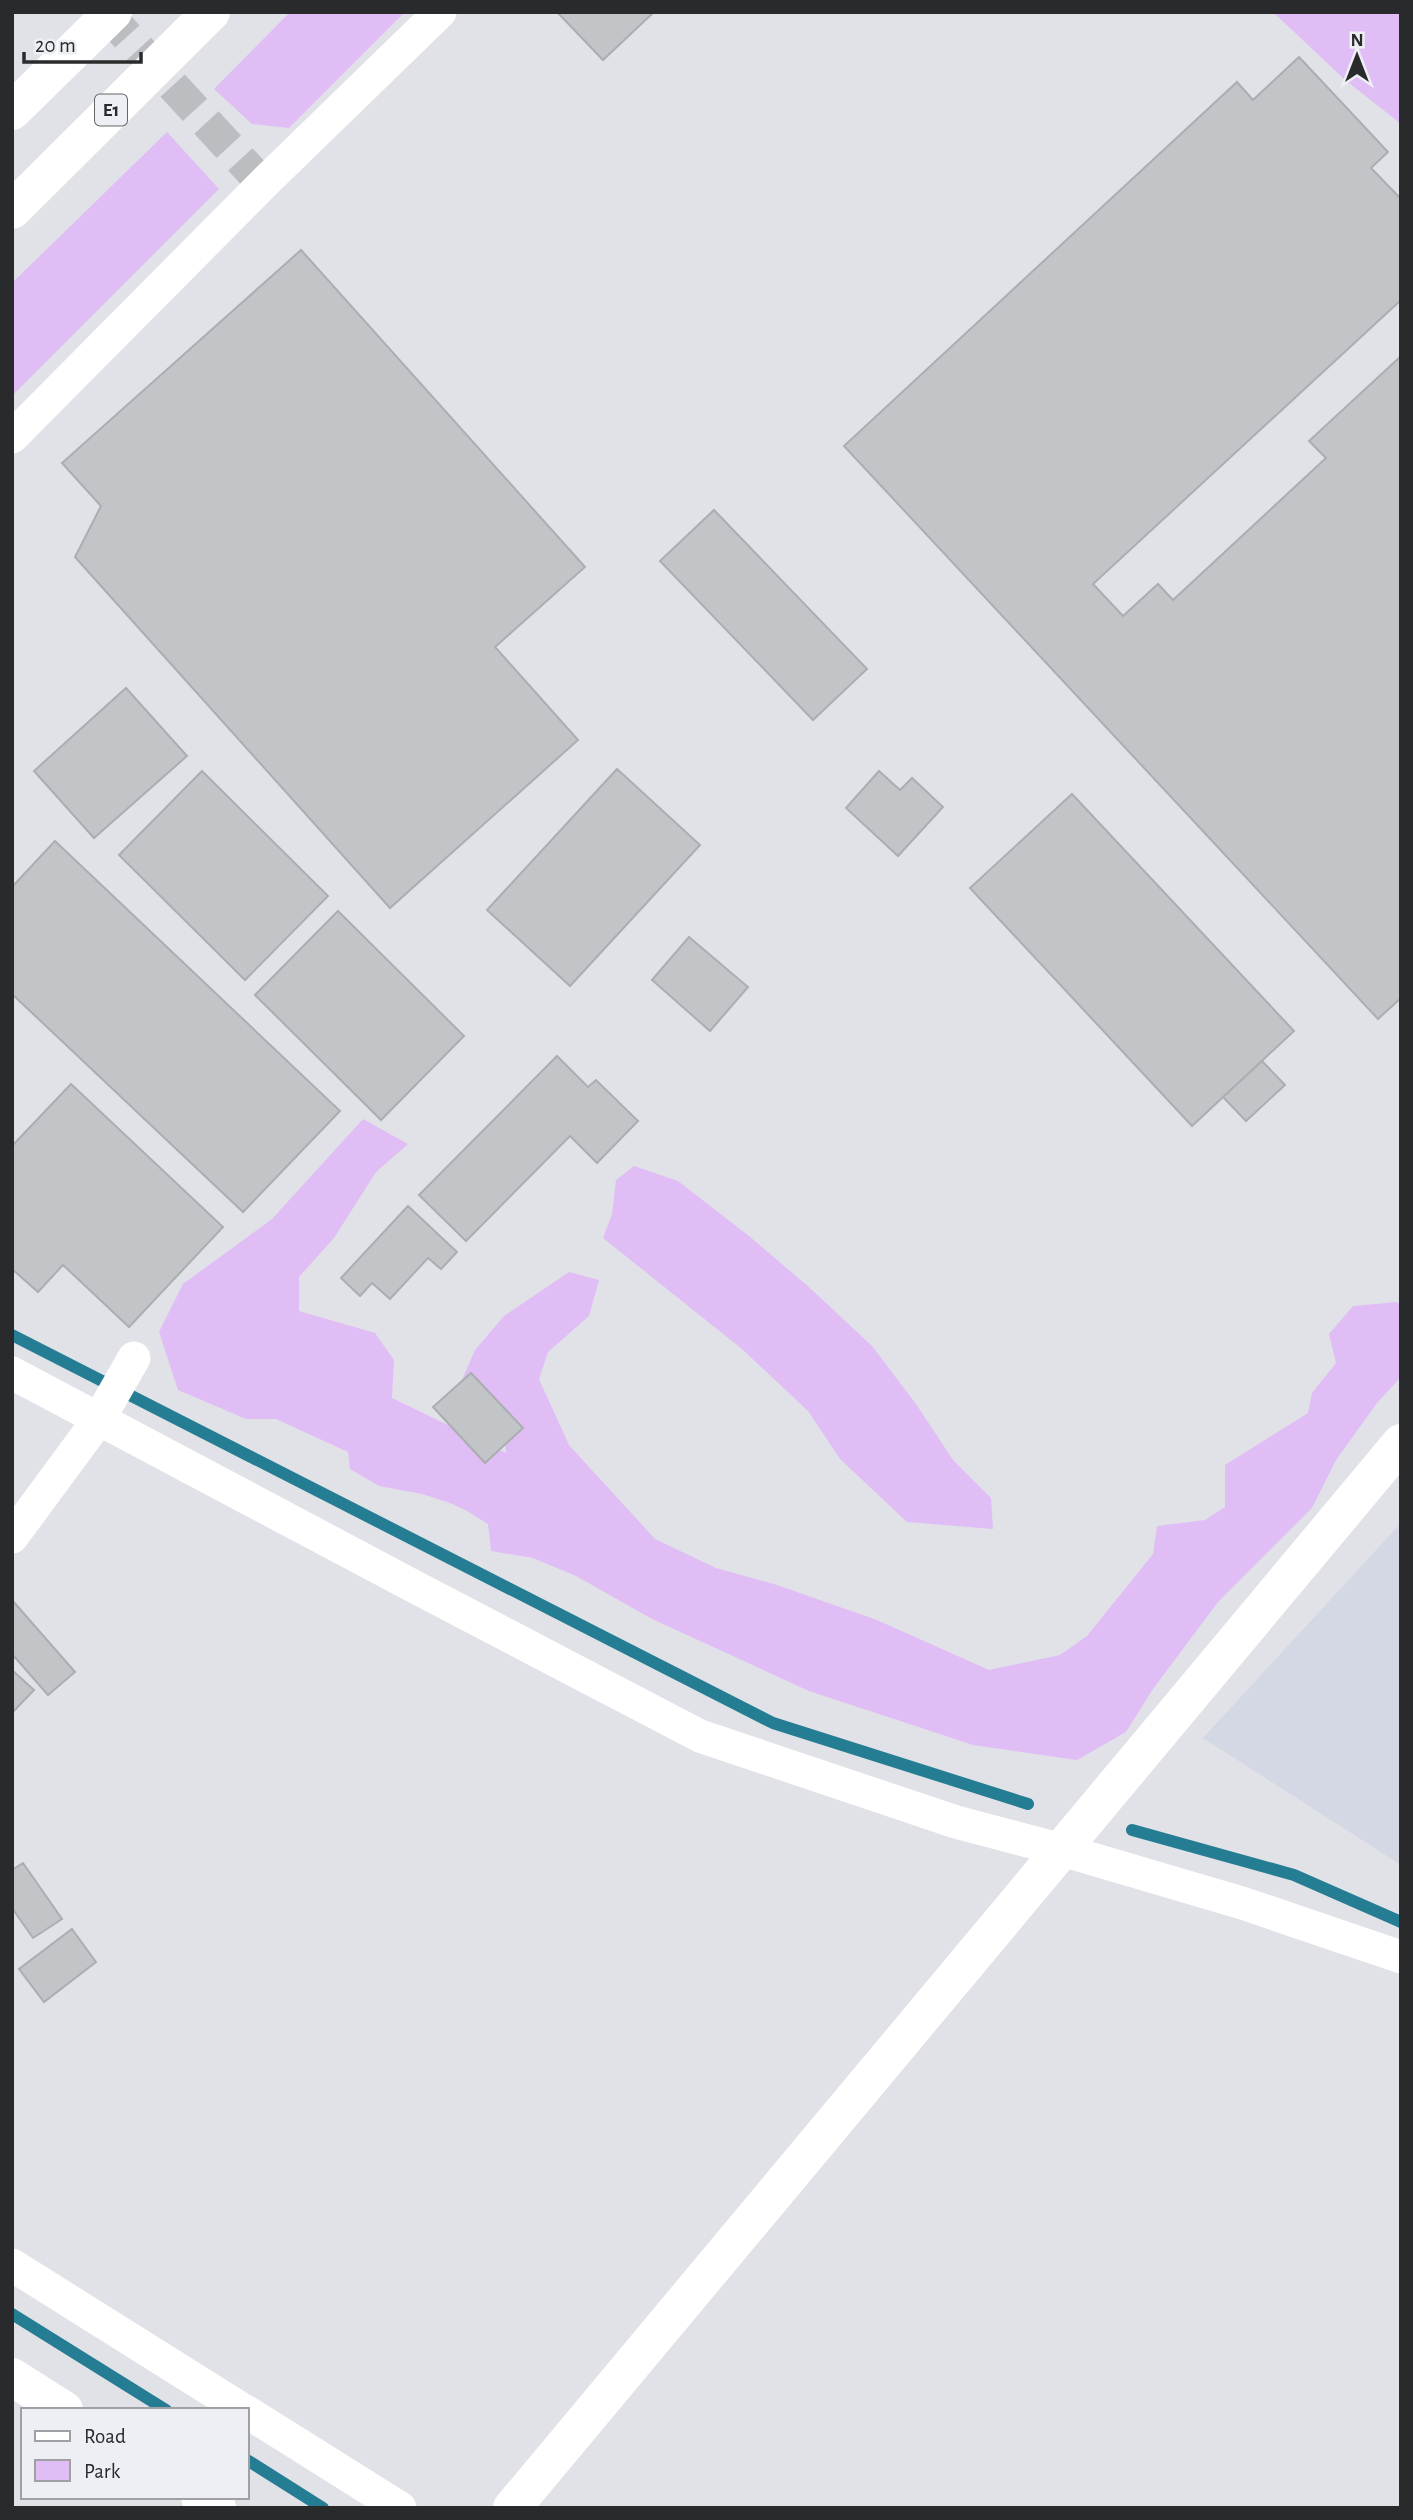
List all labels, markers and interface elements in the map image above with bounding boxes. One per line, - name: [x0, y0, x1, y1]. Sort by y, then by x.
- scale bar: [24, 21, 142, 65]
- north arrow: [1322, 21, 1392, 91]
- text: N: [1350, 31, 1364, 50]
- text: 20 m: [35, 35, 76, 56]
- road number: E1: [95, 94, 127, 125]
- legend: [21, 2408, 248, 2499]
- text: Road: [84, 2426, 126, 2447]
- text: Park: [84, 2461, 121, 2482]

